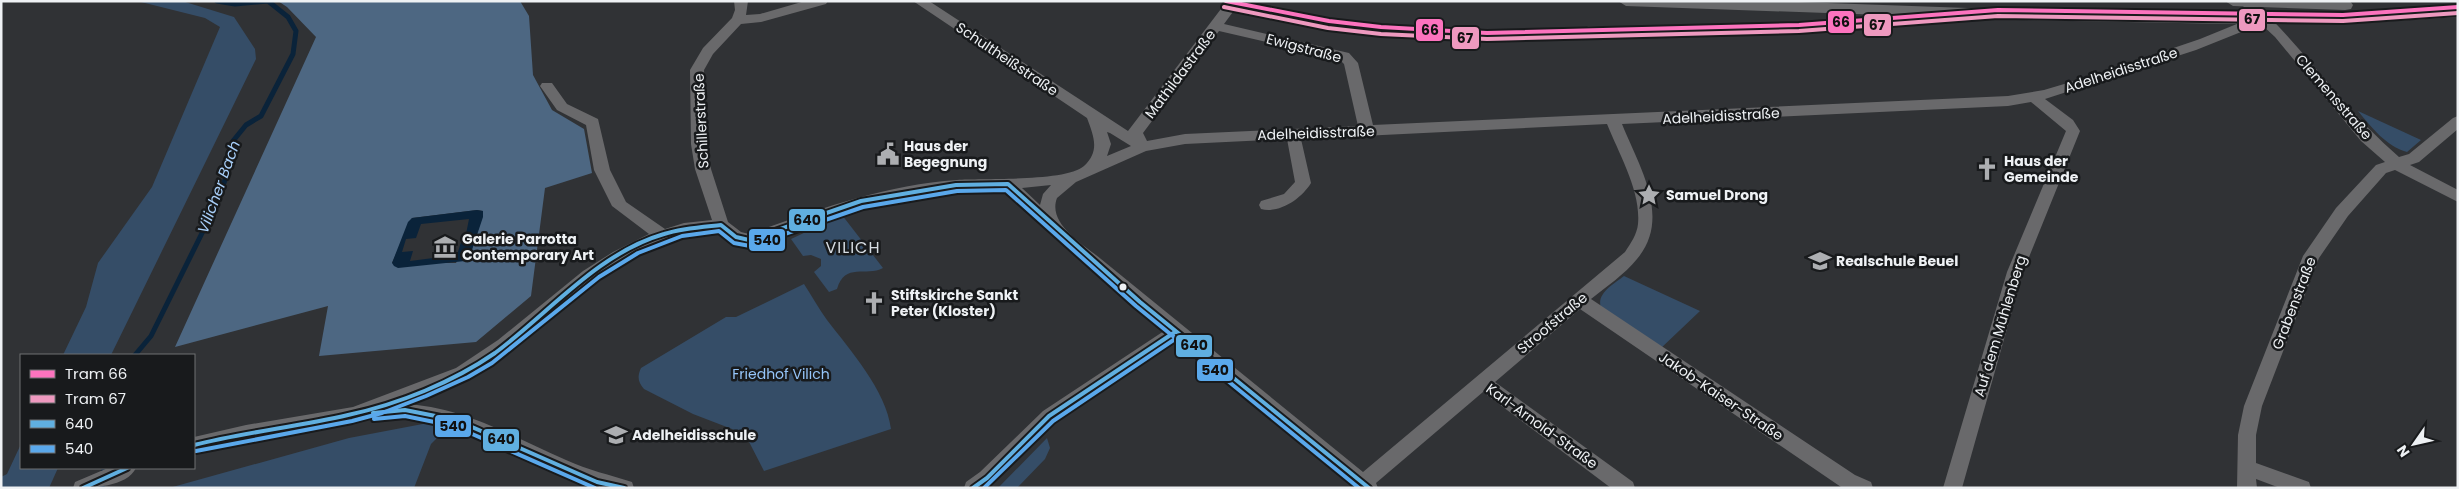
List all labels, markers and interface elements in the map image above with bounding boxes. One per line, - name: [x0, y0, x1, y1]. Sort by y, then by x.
- line badge: 67: [2238, 8, 2266, 32]
- text: 67: [2244, 9, 2261, 29]
- line badge: 66: [1827, 10, 1855, 34]
- text: 66: [1832, 12, 1850, 32]
- line badge: 67: [1863, 13, 1892, 37]
- text: 67: [1869, 15, 1886, 35]
- street label: Schultheißstraße: [952, 17, 1062, 101]
- line badge: 66: [1415, 18, 1444, 42]
- text: 66: [1421, 20, 1439, 40]
- street label: Mathildastraße: [1140, 25, 1220, 123]
- line badge: 67: [1451, 26, 1480, 50]
- street label: Ewigstraße: [1264, 28, 1344, 68]
- text: 67: [1457, 28, 1474, 48]
- street label: Adelheidisstraße: [2062, 42, 2180, 98]
- street label: Clemensstraße: [2291, 50, 2377, 144]
- street label: Schillerstraße: [689, 73, 713, 169]
- street label: Adelheidisstraße: [1662, 103, 1781, 129]
- street label: Adelheidisstraße: [1257, 121, 1375, 145]
- place label: Haus der Begegnung: [904, 136, 987, 172]
- water label: Vilicher Bach: [192, 138, 245, 236]
- public building icon: Haus der Begegnung: [875, 141, 901, 167]
- place label: Haus der Gemeinde: [2004, 151, 2079, 187]
- church icon: Haus der Gemeinde: [1974, 156, 2000, 182]
- place icon: Samuel Drong: [1636, 182, 1662, 208]
- place label: Samuel Drong: [1666, 185, 1768, 205]
- line badge: 640: [788, 208, 826, 232]
- text: 640: [793, 210, 821, 230]
- line badge: 540: [748, 228, 786, 252]
- place label: Galerie Parrotta Contemporary Art: [462, 229, 594, 265]
- text: 540: [753, 230, 781, 250]
- museum icon: Galerie Parrotta Contemporary Art: [432, 234, 458, 260]
- district label: VILICH: [825, 236, 881, 259]
- school or university icon: Realschule Beuel: [1807, 248, 1833, 274]
- place label: Realschule Beuel: [1836, 251, 1958, 271]
- street label: Auf dem Mühlenberg: [1969, 253, 2031, 399]
- street label: Grabenstraße: [2267, 253, 2321, 352]
- unlabelled marker: [1118, 282, 1128, 292]
- place label: Stiftskirche Sankt Peter (Kloster): [891, 285, 1018, 321]
- street label: Stroofstraße: [1512, 287, 1592, 358]
- church icon: Stiftskirche Sankt Peter (Kloster): [861, 290, 887, 316]
- line badge: 640: [1175, 334, 1213, 358]
- text: 640: [1180, 335, 1208, 355]
- street label: Jakob-Kaiser-Straße: [1655, 347, 1788, 445]
- legend: [20, 354, 195, 469]
- line badge: 540: [1196, 358, 1234, 382]
- text: 540: [1201, 360, 1229, 380]
- text: Tram 66: [65, 363, 127, 384]
- park label: Friedhof Vilich: [732, 364, 830, 384]
- street label: Karl-Arnold-Straße: [1482, 379, 1602, 474]
- text: Tram 67: [65, 388, 126, 409]
- text: 640: [65, 413, 93, 434]
- line badge: 540: [434, 414, 472, 438]
- text: 540: [439, 416, 467, 436]
- north arrow: [2389, 419, 2439, 469]
- school or university icon: Adelheidisschule: [603, 422, 629, 448]
- place label: Adelheidisschule: [632, 425, 756, 445]
- line badge: 640: [482, 428, 520, 452]
- text: 640: [487, 429, 515, 449]
- text: 540: [65, 438, 93, 459]
- text: N: [2392, 441, 2414, 461]

